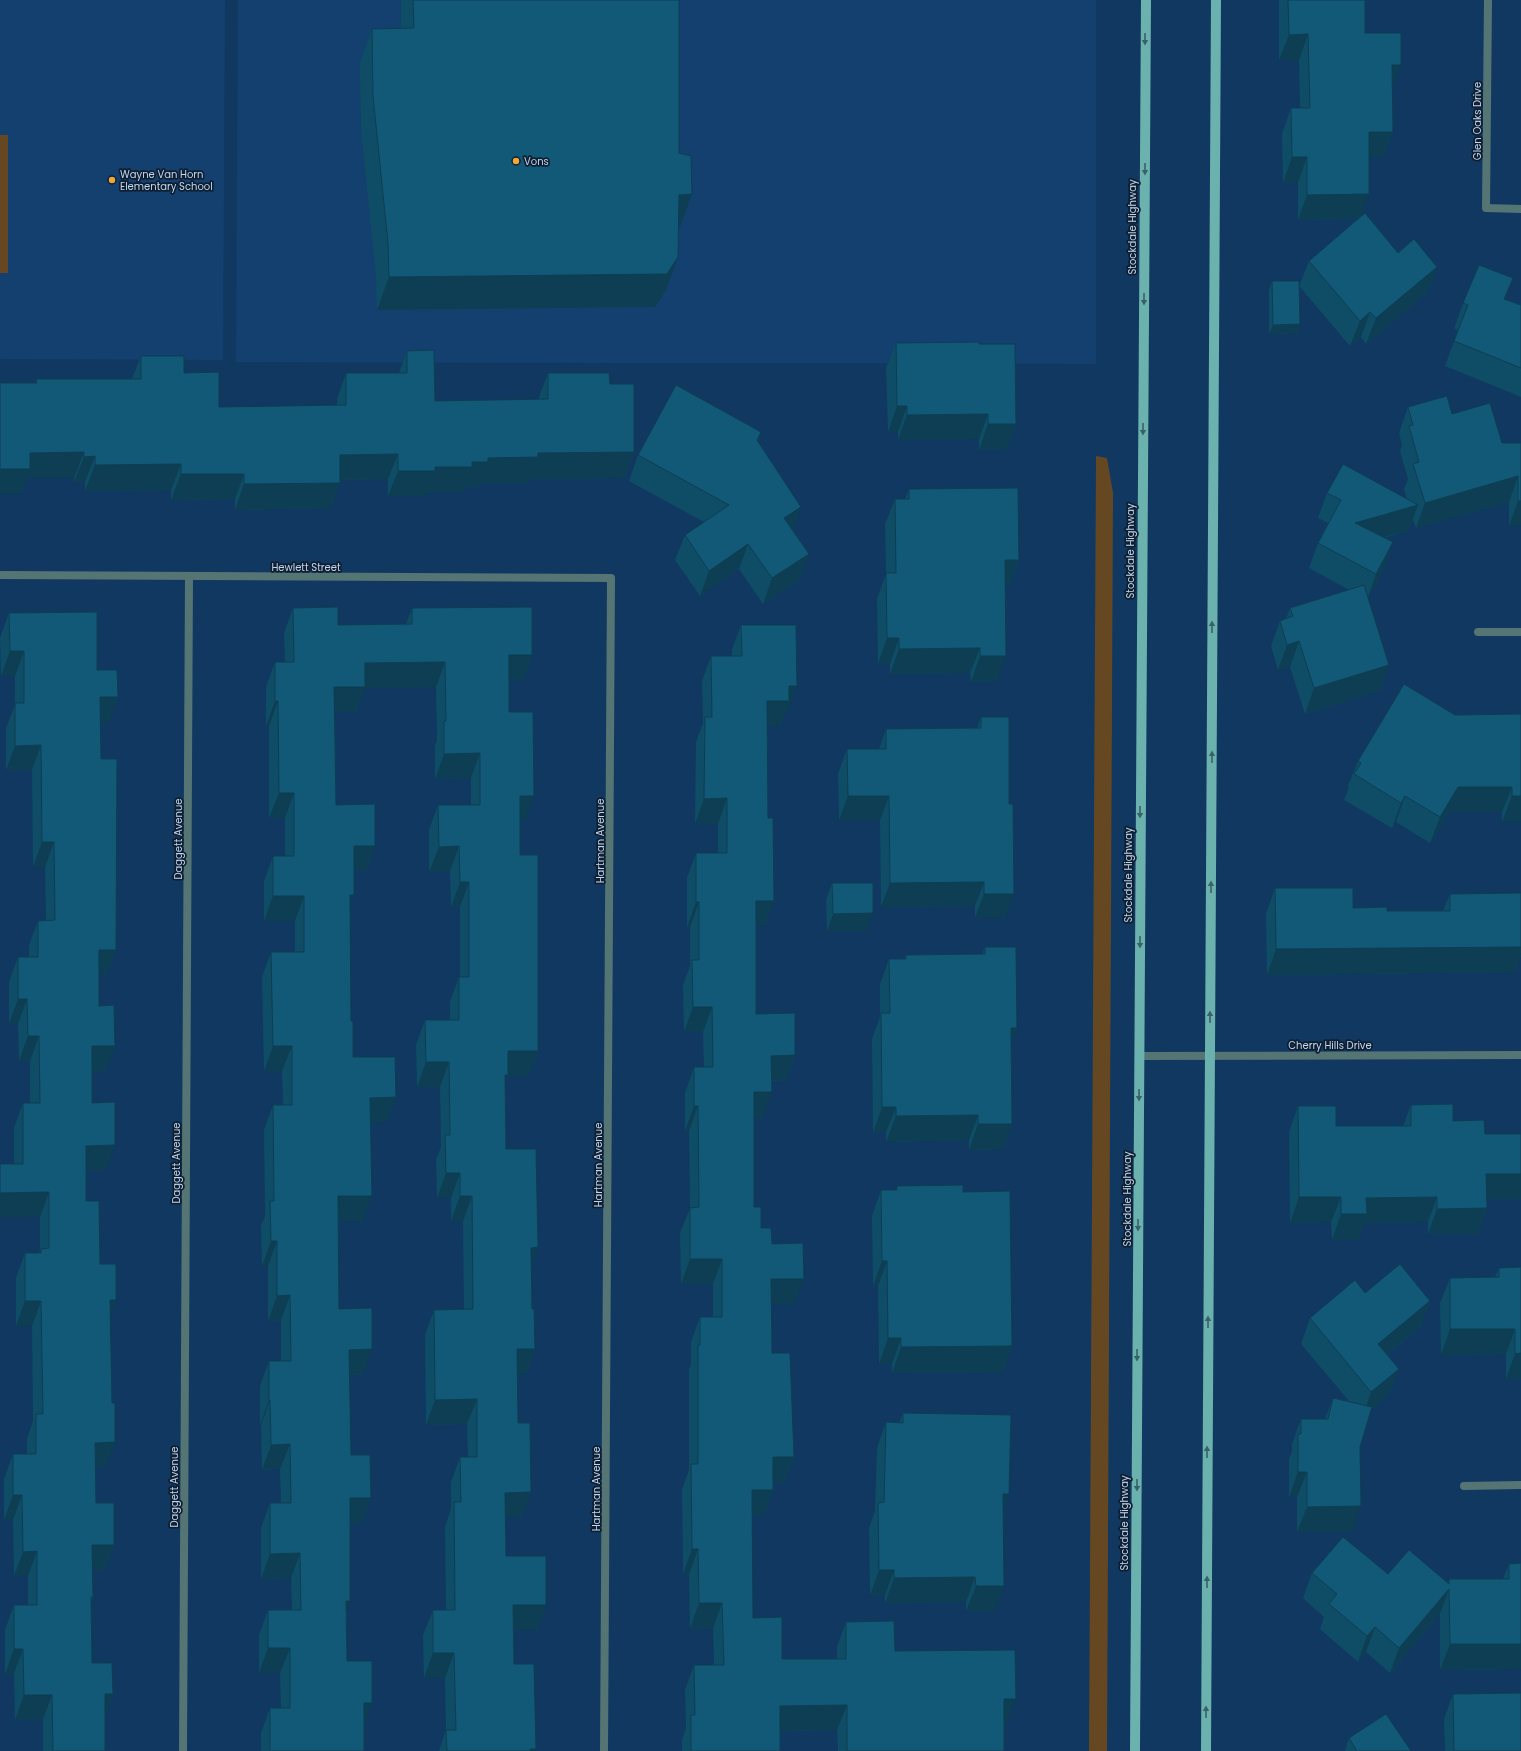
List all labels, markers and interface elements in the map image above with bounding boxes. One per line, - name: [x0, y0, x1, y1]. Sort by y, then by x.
- one-way arrow: [1142, 33, 1148, 46]
- street label: Glen Oaks Drive: [1470, 82, 1485, 160]
- place label: Vons: [524, 154, 549, 169]
- marker: Vons: [511, 156, 521, 166]
- one-way arrow: [1142, 163, 1148, 176]
- place label: Wayne Van Horn Elementary School: [120, 167, 213, 194]
- marker: Wayne Van Horn Elementary School: [107, 175, 117, 185]
- street label: Stockdale Highway: [1125, 179, 1140, 275]
- one-way arrow: [1141, 293, 1147, 306]
- one-way arrow: [1140, 423, 1146, 436]
- street label: Stockdale Highway: [1123, 503, 1138, 599]
- street label: Hewlett Street: [271, 560, 341, 575]
- one-way arrow: [1209, 620, 1215, 633]
- one-way arrow: [1209, 750, 1215, 763]
- street label: Daggett Avenue: [171, 798, 186, 880]
- street label: Hartman Avenue: [593, 799, 608, 883]
- one-way arrow: [1137, 806, 1144, 818]
- street label: Stockdale Highway: [1121, 827, 1136, 923]
- one-way arrow: [1208, 880, 1214, 893]
- one-way arrow: [1137, 936, 1143, 949]
- one-way arrow: [1207, 1010, 1213, 1023]
- street label: Cherry Hills Drive: [1288, 1038, 1372, 1053]
- one-way arrow: [1136, 1089, 1142, 1102]
- street label: Daggett Avenue: [169, 1122, 184, 1204]
- street label: Hartman Avenue: [591, 1123, 606, 1207]
- street label: Stockdale Highway: [1120, 1151, 1135, 1247]
- one-way arrow: [1135, 1219, 1141, 1232]
- one-way arrow: [1205, 1315, 1211, 1328]
- one-way arrow: [1134, 1349, 1141, 1361]
- one-way arrow: [1204, 1445, 1210, 1458]
- street label: Daggett Avenue: [167, 1446, 182, 1528]
- street label: Hartman Avenue: [589, 1447, 604, 1531]
- street label: Stockdale Highway: [1117, 1475, 1132, 1571]
- one-way arrow: [1134, 1479, 1140, 1492]
- one-way arrow: [1204, 1575, 1210, 1588]
- one-way arrow: [1203, 1705, 1209, 1718]

